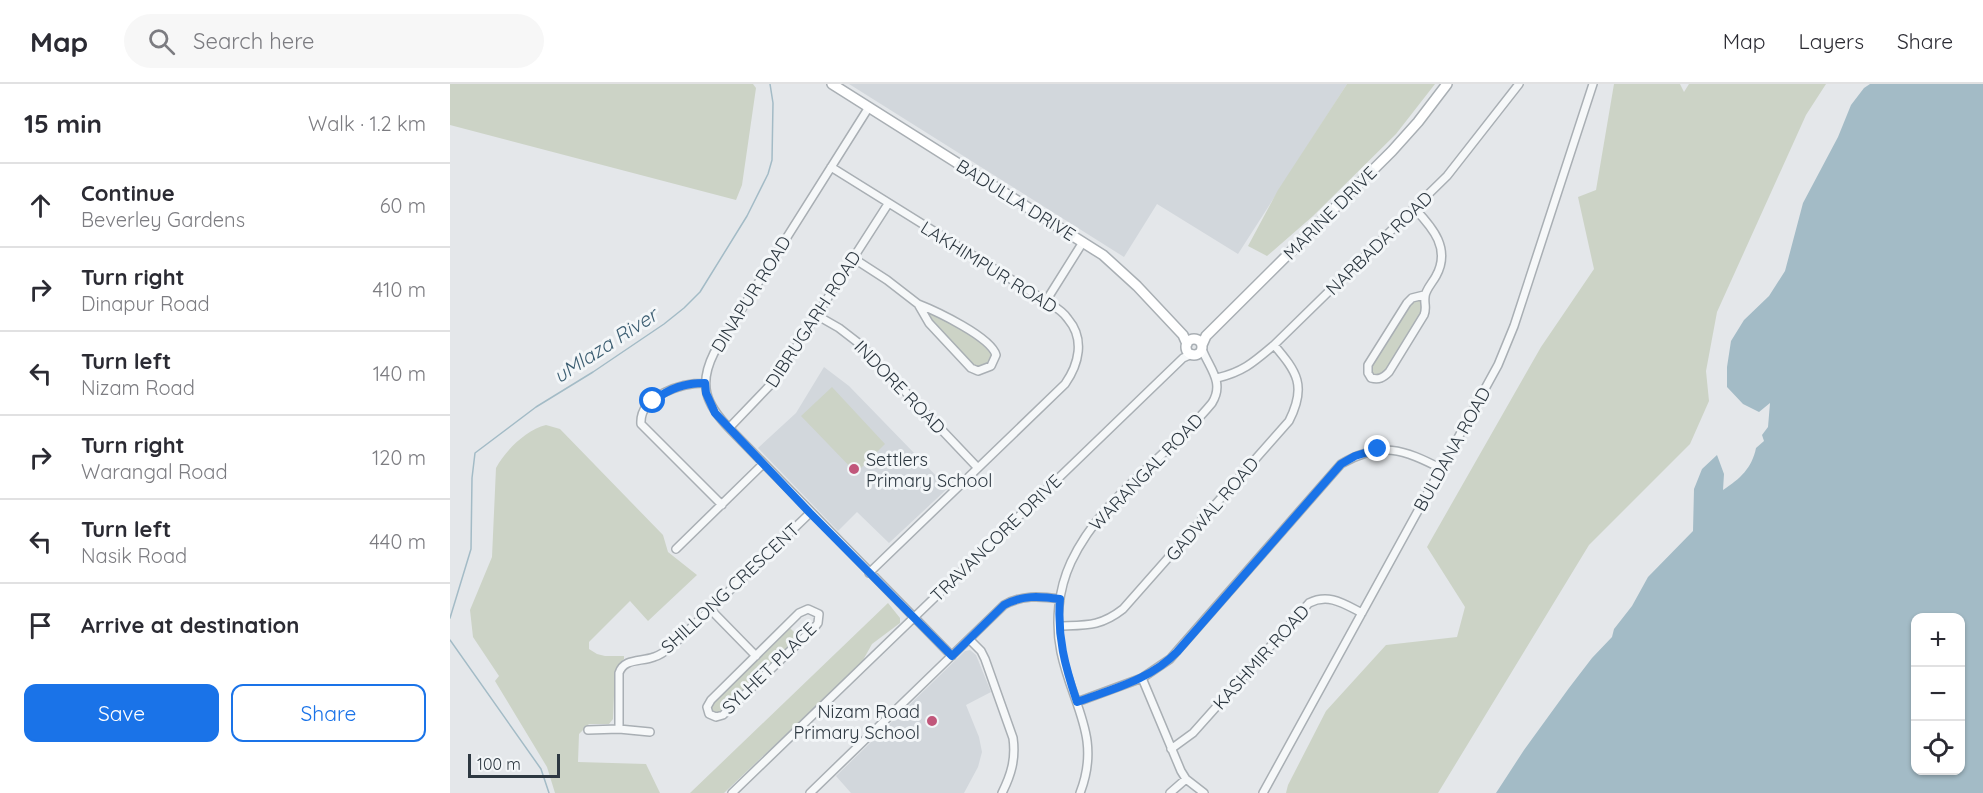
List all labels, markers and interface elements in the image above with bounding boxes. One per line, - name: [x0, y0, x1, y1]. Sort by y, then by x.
- search box: [124, 14, 544, 68]
- text: Map: [30, 24, 88, 59]
- icon: search: [145, 25, 178, 58]
- text: Search here: [193, 27, 315, 55]
- text: Map: [1723, 28, 1766, 54]
- text: Layers: [1799, 28, 1864, 54]
- text: Share: [1897, 28, 1953, 54]
- text: 15 min: [24, 107, 102, 140]
- text: Walk · 1.2 km: [308, 111, 426, 136]
- street label: BADULLA DRIVE: [952, 154, 1080, 246]
- street label: MARINE DRIVE: [1278, 161, 1382, 265]
- text: Continue: [81, 179, 175, 207]
- street label: NARBADA ROAD: [1321, 186, 1437, 300]
- icon: ahead: [24, 189, 57, 222]
- text: 60 m: [380, 193, 426, 218]
- text: Beverley Gardens: [81, 207, 245, 232]
- street label: LAKHIMPUR ROAD: [917, 216, 1061, 318]
- street label: DINAPUR ROAD: [706, 232, 796, 356]
- street label: DIBRUGARH ROAD: [760, 246, 866, 392]
- text: Turn right: [81, 263, 185, 291]
- icon: right: [24, 273, 57, 306]
- text: 410 m: [373, 277, 426, 302]
- text: Dinapur Road: [81, 291, 210, 316]
- water label: uMlaza River: [548, 301, 664, 388]
- street label: INDORE ROAD: [849, 335, 951, 439]
- text: Turn left: [81, 347, 171, 375]
- icon: left: [24, 357, 57, 390]
- text: 140 m: [373, 361, 426, 386]
- text: Nizam Road: [81, 375, 195, 400]
- street label: BULDANA ROAD: [1408, 383, 1496, 515]
- route start: [639, 387, 665, 413]
- street label: WARANGAL ROAD: [1084, 408, 1208, 535]
- text: Turn right: [81, 431, 185, 459]
- route end: [1364, 435, 1390, 461]
- icon: right: [24, 441, 57, 474]
- text: 120 m: [372, 445, 426, 470]
- place label: Settlers Primary School: [866, 448, 992, 492]
- street label: GADWAL ROAD: [1161, 452, 1263, 566]
- text: Warangal Road: [81, 459, 228, 484]
- marker: Settlers Primary School: [847, 462, 861, 476]
- street label: TRAVANCORE DRIVE: [926, 469, 1066, 607]
- text: Turn left: [81, 515, 171, 543]
- street label: SHILLONG CRESCENT: [656, 518, 804, 658]
- icon: left: [24, 525, 57, 558]
- text: 440 m: [369, 529, 426, 554]
- text: Nasik Road: [81, 543, 187, 568]
- street label: KASHMIR ROAD: [1208, 600, 1314, 714]
- icon: arrive: [24, 609, 57, 642]
- text: Arrive at destination: [81, 611, 299, 639]
- map controls: [1911, 613, 1965, 775]
- button: +: [1911, 613, 1965, 667]
- street label: SYLHET PLACE: [717, 617, 821, 719]
- button: −: [1911, 667, 1965, 721]
- button: Save: [24, 684, 219, 742]
- button: Share: [231, 684, 426, 742]
- place label: Nizam Road Primary School: [794, 700, 920, 744]
- marker: Nizam Road Primary School: [925, 714, 939, 728]
- button: locate: [1911, 721, 1965, 775]
- scale bar: [468, 751, 560, 778]
- text: 100 m: [477, 754, 521, 774]

